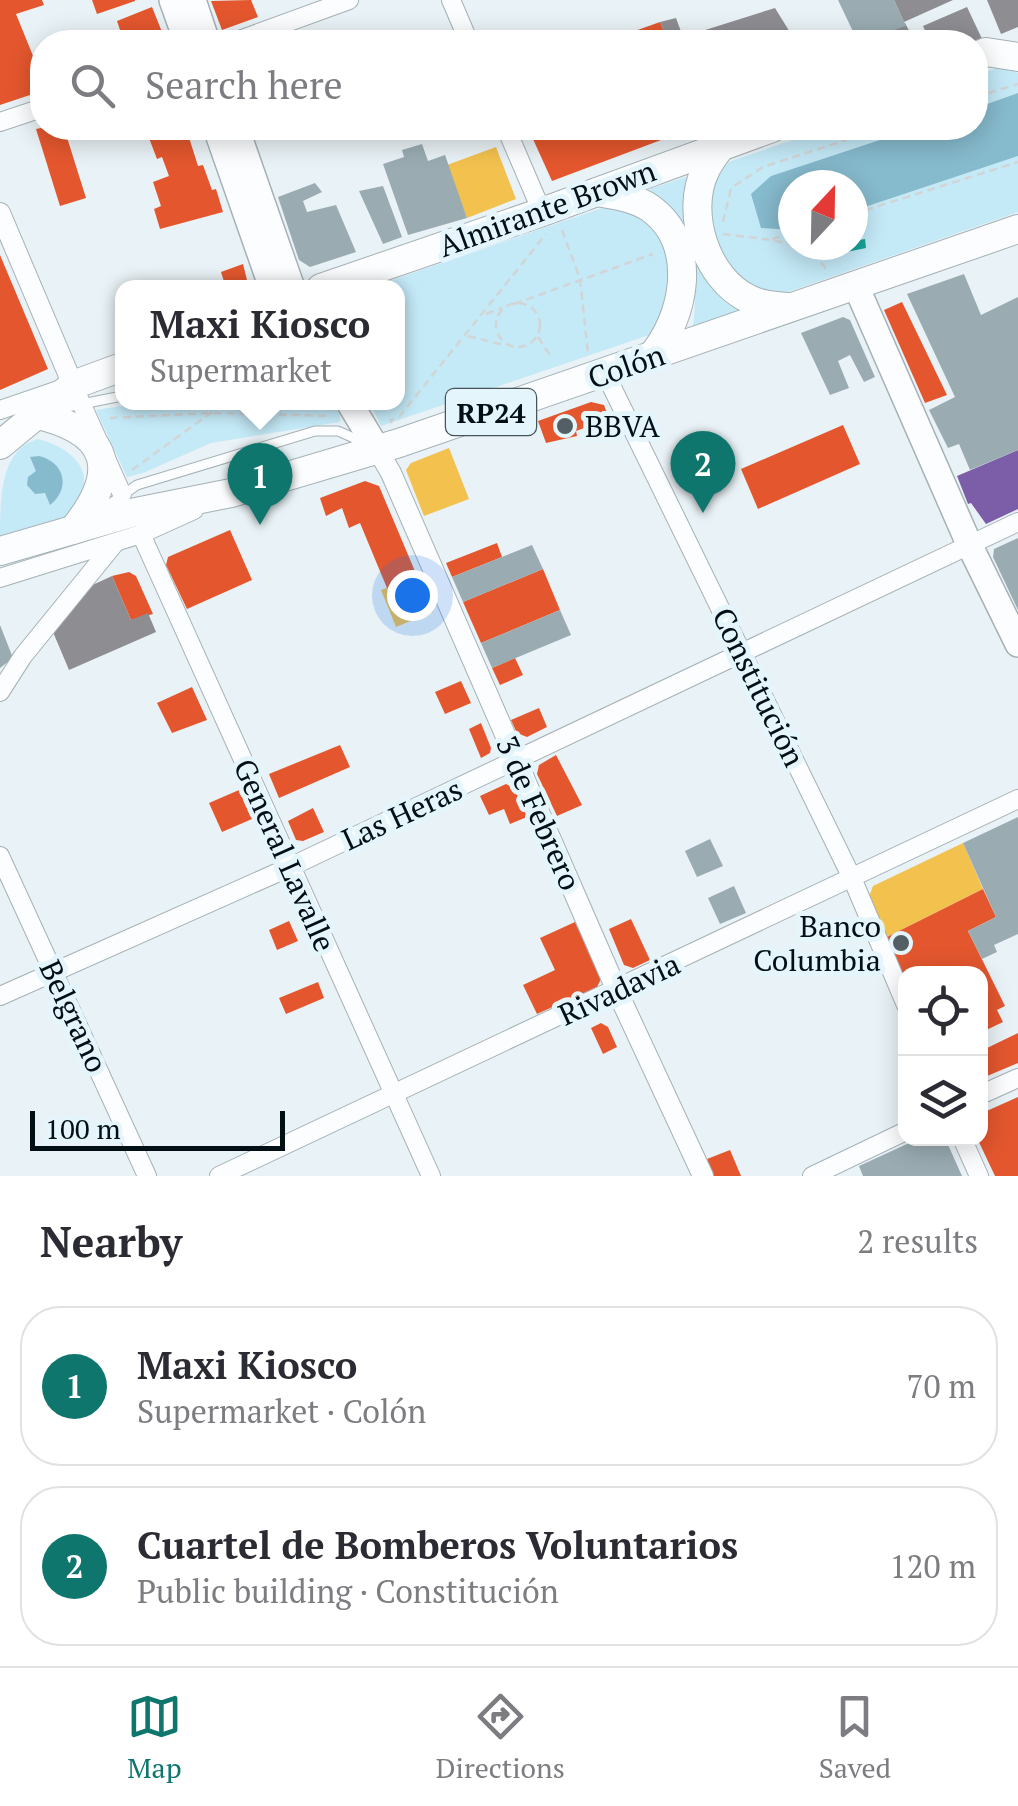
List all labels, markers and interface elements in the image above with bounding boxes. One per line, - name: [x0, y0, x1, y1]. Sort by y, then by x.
- search box: [30, 30, 988, 140]
- icon: search: [65, 58, 120, 113]
- text: Search here: [145, 60, 343, 110]
- street label: Almirante Brown: [433, 150, 661, 266]
- north arrow: [778, 170, 868, 260]
- popup: [115, 280, 405, 410]
- text: Maxi Kiosco: [150, 299, 370, 349]
- street label: Colón: [582, 334, 670, 398]
- text: Supermarket: [150, 349, 332, 391]
- road number: RP24: [446, 389, 536, 435]
- place label: BBVA: [585, 406, 660, 446]
- marker: BBVA: [554, 415, 576, 437]
- pin: 2: [670, 430, 736, 513]
- pin: 1: [228, 442, 292, 525]
- your location: [387, 570, 438, 621]
- street label: Constitución: [703, 601, 815, 773]
- street label: 3 de Febrero: [487, 730, 591, 896]
- street label: General Lavalle: [225, 752, 345, 958]
- street label: Las Heras: [335, 769, 469, 859]
- place label: Banco Columbia: [753, 906, 881, 980]
- marker: Banco Columbia: [890, 932, 912, 954]
- street label: Rivadavia: [552, 943, 686, 1035]
- street label: Belgrano: [31, 953, 117, 1079]
- map controls: [898, 966, 988, 1146]
- button: locate: [898, 966, 988, 1056]
- button: layers: [898, 1056, 988, 1146]
- scale bar: [30, 1106, 285, 1150]
- text: 100 m: [45, 1110, 121, 1147]
- text: Nearby: [40, 1213, 182, 1269]
- text: 2 results: [857, 1220, 978, 1262]
- text: Maxi Kiosco: [137, 1340, 357, 1390]
- text: 1: [65, 1365, 84, 1407]
- text: 70 m: [906, 1365, 976, 1407]
- text: Supermarket · Colón: [137, 1390, 426, 1432]
- text: Cuartel de Bomberos Voluntarios: [137, 1520, 738, 1570]
- text: 2: [65, 1545, 84, 1587]
- text: 120 m: [889, 1545, 976, 1587]
- text: Public building · Constitución: [137, 1570, 559, 1612]
- tab: Map: [127, 1689, 182, 1786]
- tab: Directions: [436, 1689, 565, 1786]
- tab: Saved: [819, 1689, 891, 1786]

